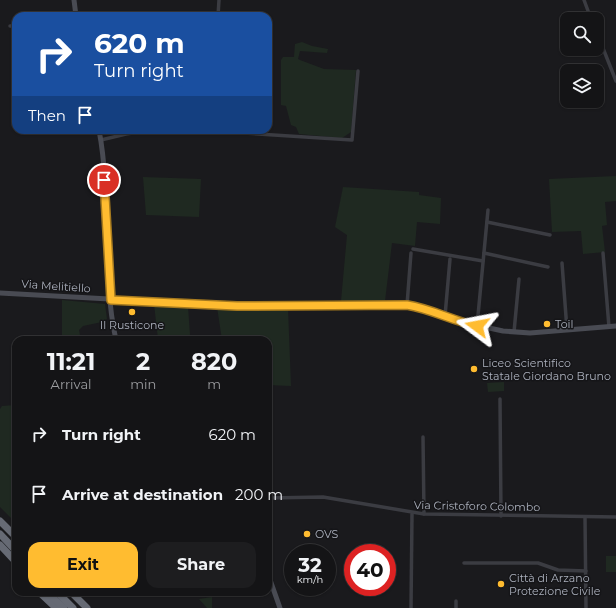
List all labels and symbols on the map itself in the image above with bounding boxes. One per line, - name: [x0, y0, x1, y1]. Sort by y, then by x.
- pin: [87, 163, 121, 197]
- street label: Via Melitiello: [21, 277, 91, 295]
- position arrow: [456, 305, 498, 347]
- marker: Il Rusticone: [127, 307, 137, 317]
- place label: Toil: [555, 317, 574, 331]
- place label: Il Rusticone: [100, 318, 165, 332]
- marker: Toil: [542, 319, 552, 329]
- place label: Liceo Scientifico Statale Giordano Bruno: [482, 356, 611, 383]
- marker: Liceo Scientifico Statale Giordano Bruno: [469, 364, 479, 374]
- street label: Via Cristoforo Colombo: [414, 498, 540, 514]
- place label: OVS: [315, 527, 339, 541]
- marker: OVS: [302, 529, 312, 539]
- speed limit sign: 40: [344, 544, 396, 596]
- place label: Città di Arzano Protezione Civile: [509, 571, 601, 598]
- marker: Città di Arzano Protezione Civile: [496, 579, 506, 589]

